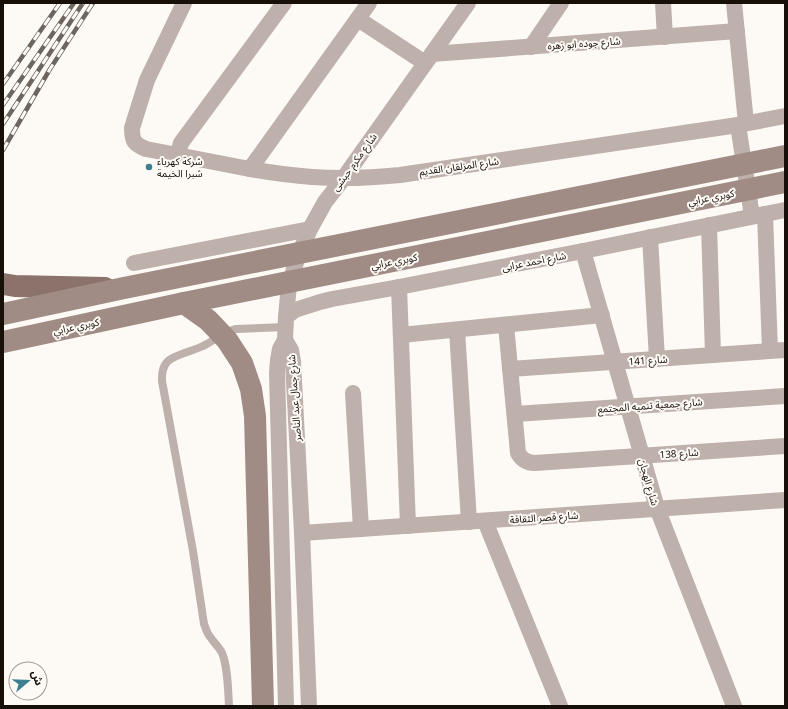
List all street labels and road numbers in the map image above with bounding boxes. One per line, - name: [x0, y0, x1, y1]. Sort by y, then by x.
- street label: شارع جوده ابو زهره: [547, 33, 621, 54]
- street label: شارع مكرم حبشى: [328, 130, 382, 195]
- street label: شارع المزلقان القديم: [418, 153, 500, 180]
- street label: كوبري عرابي: [687, 185, 736, 210]
- street label: شارع احمد عرابى: [501, 248, 568, 275]
- street label: كوبري عرابي: [370, 249, 419, 274]
- street label: كوبري عرابي: [52, 314, 102, 339]
- street label: شارع 141: [628, 352, 668, 369]
- street label: شارع جمال عبد الناصر: [284, 354, 305, 443]
- street label: شارع جمعية تنميه المجتمع: [597, 394, 703, 417]
- street label: شارع 138: [659, 445, 699, 462]
- street label: شارع الهجان: [635, 457, 662, 508]
- street label: شارع قصر الثقافة: [509, 508, 579, 527]

